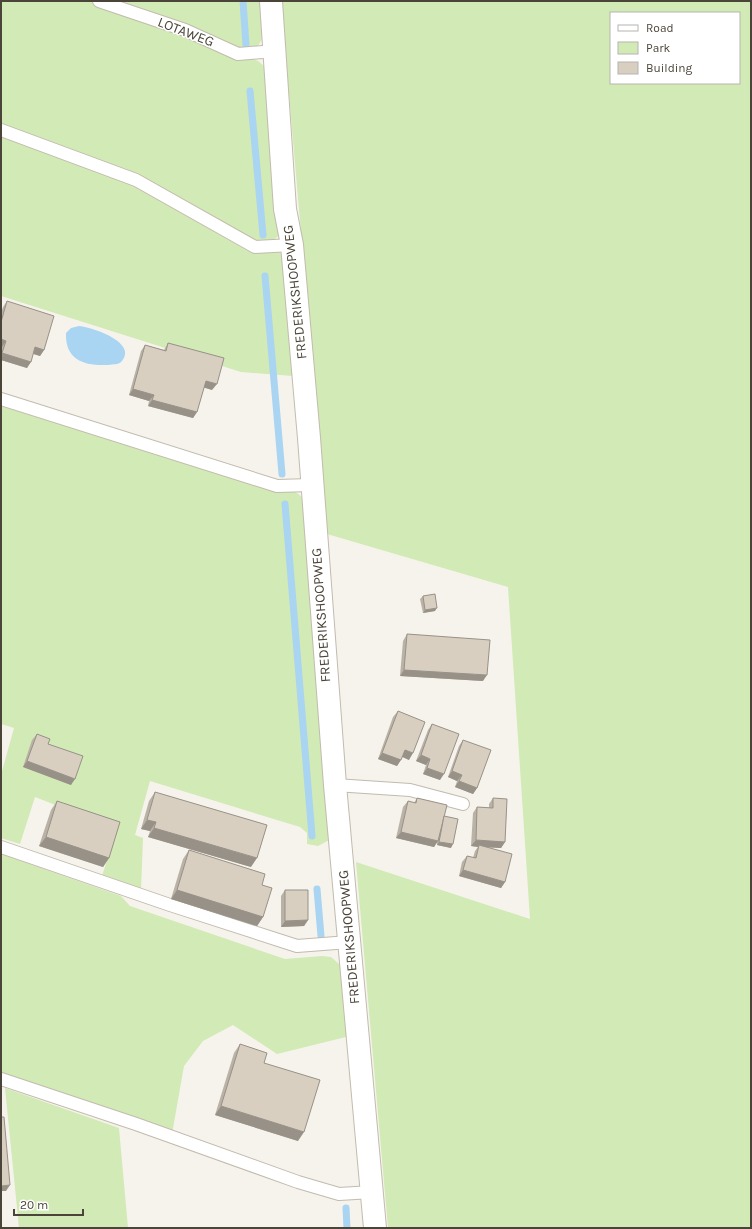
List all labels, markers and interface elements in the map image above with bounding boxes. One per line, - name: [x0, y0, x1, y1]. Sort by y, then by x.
- legend: [610, 12, 740, 84]
- street label: LOTAWEG: [155, 13, 217, 51]
- text: Road: [646, 21, 674, 35]
- text: Park: [646, 41, 671, 55]
- text: Building: [646, 61, 693, 75]
- street label: FREDERIKSHOOPWEG: [279, 224, 311, 360]
- street label: FREDERIKSHOOPWEG: [308, 547, 334, 683]
- street label: FREDERIKSHOOPWEG: [335, 869, 363, 1005]
- scale bar: [14, 1191, 83, 1217]
- text: 20 m: [20, 1198, 48, 1212]

